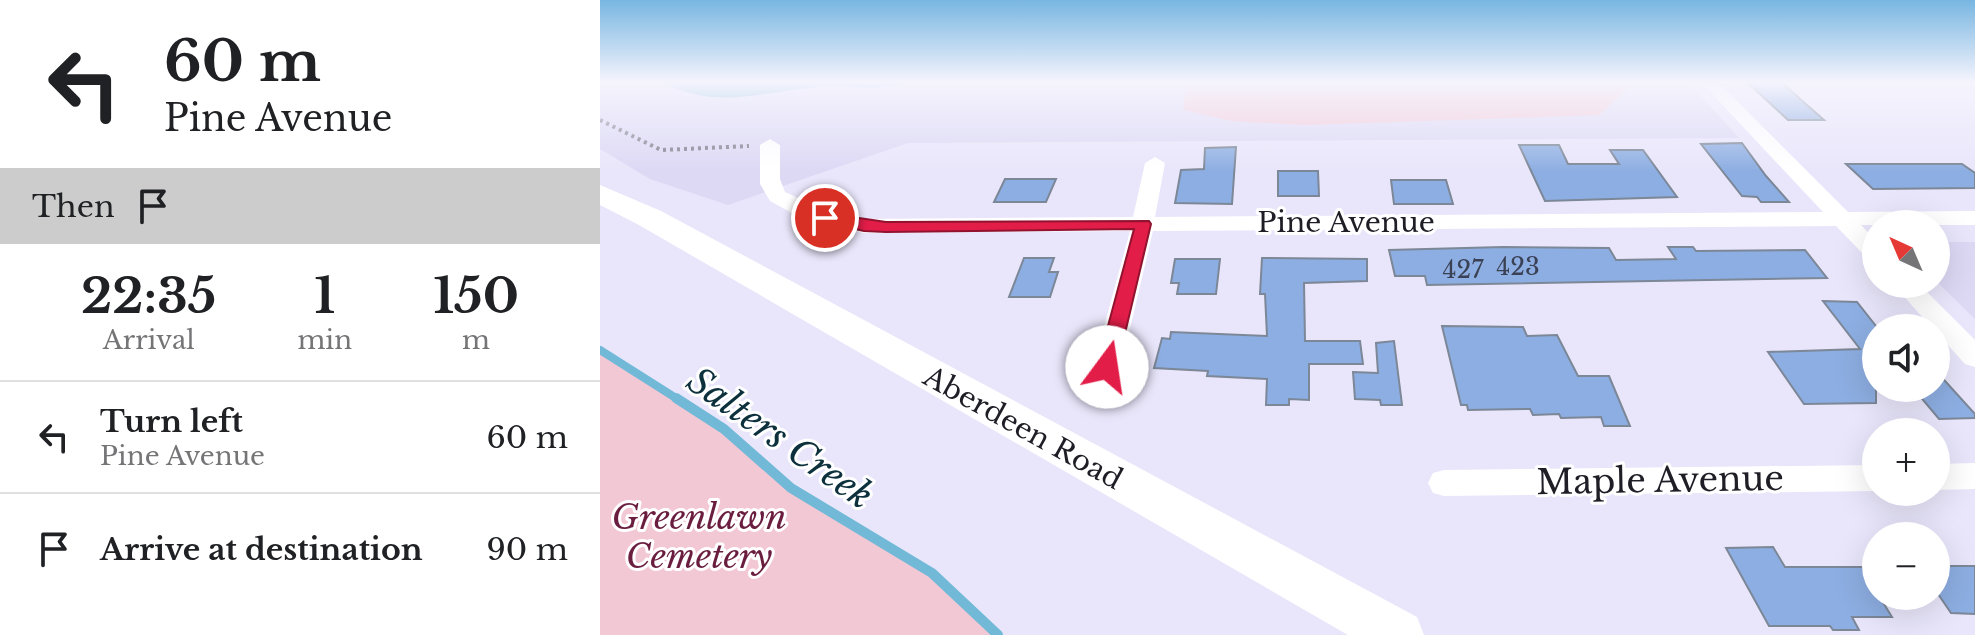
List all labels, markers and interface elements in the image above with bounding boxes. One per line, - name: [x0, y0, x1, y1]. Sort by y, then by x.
- text: 60 m: [164, 27, 321, 96]
- icon: left: [32, 32, 136, 136]
- text: Pine Avenue: [164, 96, 392, 141]
- icon: arrive: [131, 184, 175, 228]
- pin: [791, 184, 859, 252]
- text: Then: [32, 188, 115, 225]
- icon: arrive: [803, 196, 847, 240]
- street label: Pine Avenue: [1257, 205, 1435, 240]
- north arrow: [1862, 210, 1950, 298]
- map controls: [1862, 210, 1950, 610]
- house number: 423: [1496, 252, 1540, 281]
- house number: 427: [1443, 255, 1484, 284]
- text: 22:35: [81, 266, 216, 326]
- text: 1: [314, 266, 335, 326]
- text: 150: [433, 266, 519, 326]
- button: sound: [1862, 314, 1950, 402]
- text: Arrival: [103, 324, 195, 356]
- text: min: [297, 324, 352, 356]
- text: m: [462, 324, 490, 356]
- position arrow: [1065, 325, 1149, 409]
- water label: Salters Creek: [678, 358, 882, 518]
- street label: Aberdeen Road: [917, 358, 1129, 497]
- text: Turn left: [100, 403, 243, 440]
- icon: left: [32, 415, 76, 459]
- button: +: [1862, 418, 1950, 506]
- text: 60 m: [486, 419, 568, 456]
- text: Pine Avenue: [100, 440, 265, 472]
- street label: Maple Avenue: [1536, 457, 1784, 503]
- park label: Greenlawn Cemetery: [612, 496, 787, 577]
- button: −: [1862, 522, 1950, 610]
- icon: arrive: [32, 527, 76, 571]
- text: Arrive at destination: [100, 531, 423, 568]
- text: 90 m: [486, 531, 568, 568]

